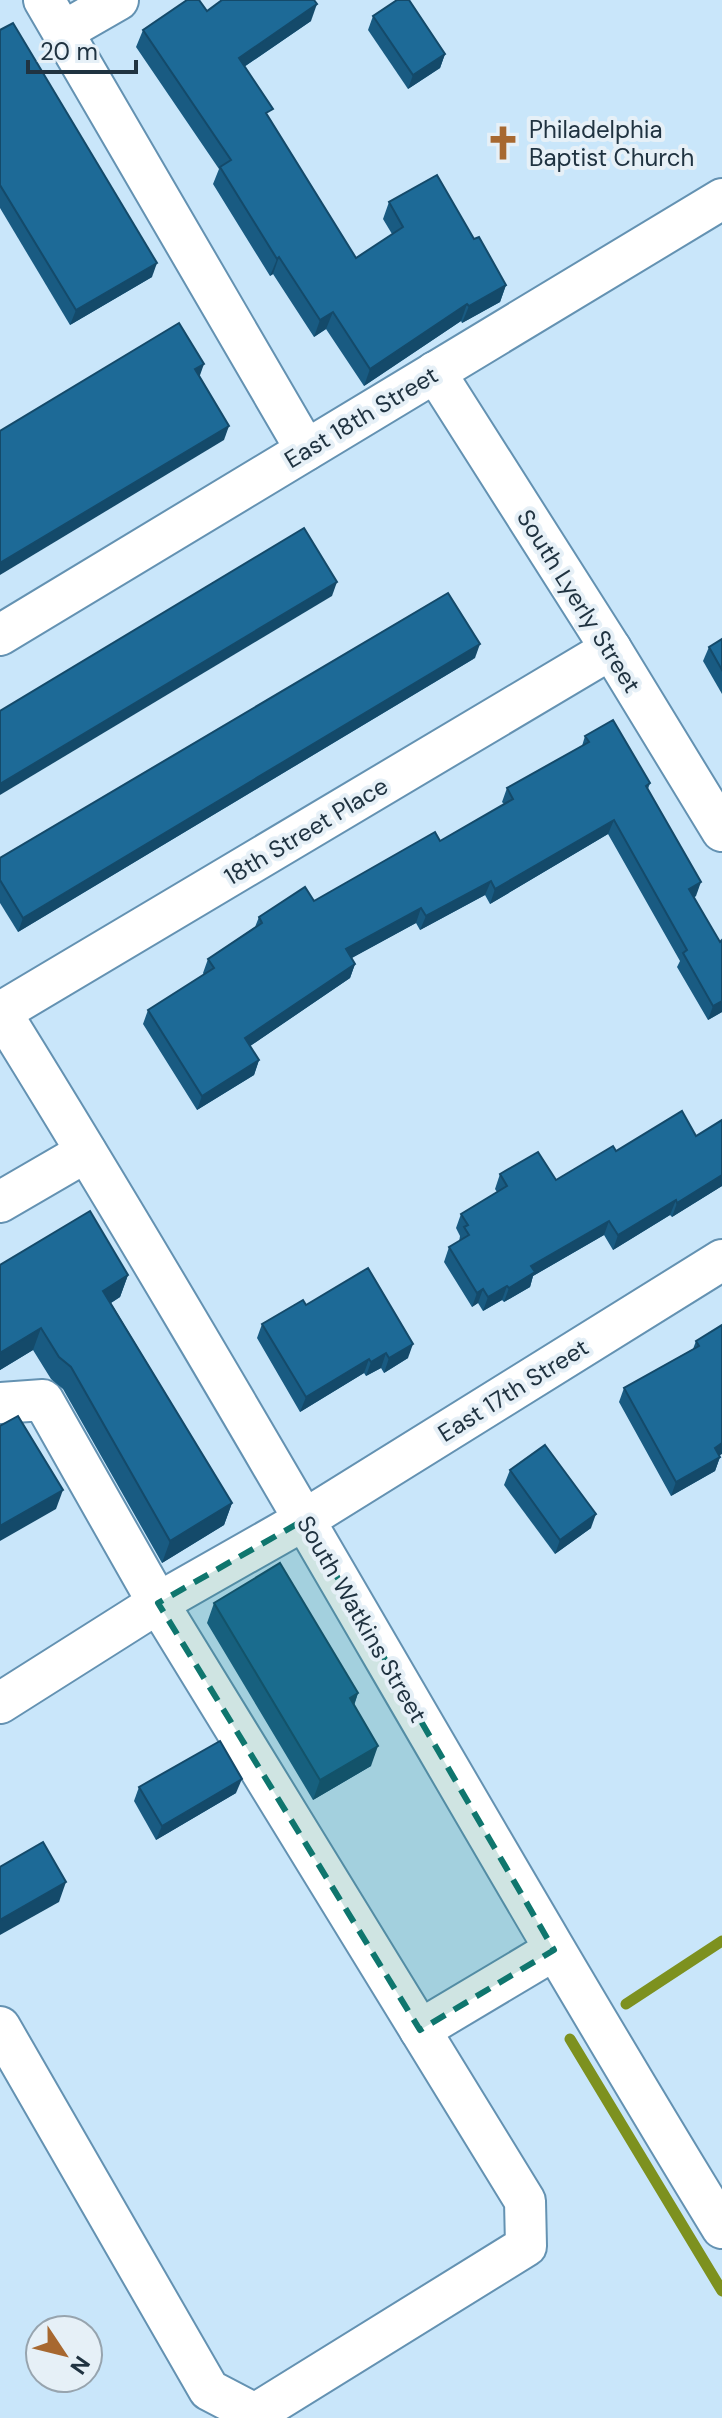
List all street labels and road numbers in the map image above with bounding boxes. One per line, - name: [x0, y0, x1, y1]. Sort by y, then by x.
- street label: East 18th Street: [279, 359, 443, 475]
- street label: South Lyerly Street: [510, 504, 648, 698]
- street label: 18th Street Place: [218, 770, 394, 892]
- street label: East 17th Street: [432, 1331, 594, 1449]
- street label: South Watkins Street: [290, 1510, 434, 1728]

